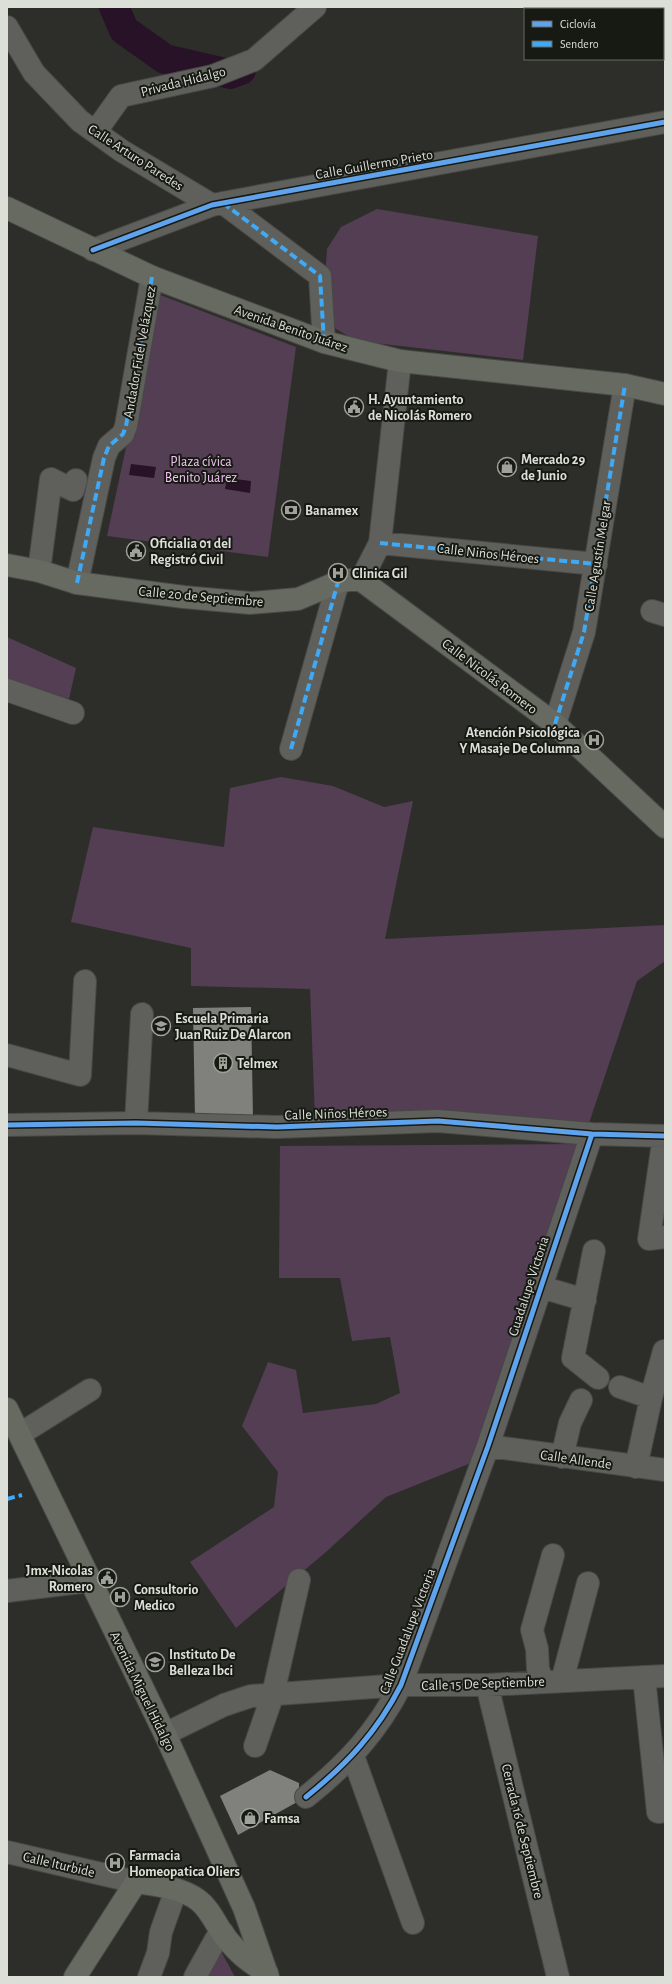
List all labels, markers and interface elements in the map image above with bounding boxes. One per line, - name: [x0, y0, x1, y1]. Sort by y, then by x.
- legend: [524, 8, 664, 60]
- text: Ciclovía: [560, 18, 596, 30]
- text: Sendero: [560, 38, 599, 50]
- street label: Privada Hidalgo: [139, 65, 227, 99]
- street label: Calle Arturo Paredes: [85, 122, 185, 194]
- street label: Calle Guillermo Prieto: [314, 148, 434, 182]
- street label: Andador Fidel Velázquez: [121, 285, 159, 420]
- street label: Avenida Benito Juárez: [232, 303, 349, 355]
- place label: H. Ayuntamiento de Nicolás Romero: [368, 393, 472, 423]
- public building icon: H. Ayuntamiento de Nicolás Romero: [343, 396, 365, 418]
- place label: Mercado 29 de Junio: [521, 453, 585, 483]
- park label: Plaza cívica Benito Juárez: [165, 455, 237, 485]
- shop icon: Mercado 29 de Junio: [496, 456, 518, 478]
- bank icon: Banamex: [280, 499, 302, 521]
- street label: Calle Agustín Melgar: [582, 499, 614, 613]
- place label: Banamex: [305, 504, 359, 518]
- place label: Oficialia 01 del Registró Civil: [150, 537, 231, 567]
- public building icon: Oficialia 01 del Registró Civil: [125, 540, 147, 562]
- street label: Calle Niños Héroes: [436, 542, 540, 566]
- hospital icon: Clinica Gil: [327, 562, 349, 584]
- place label: Clinica Gil: [352, 567, 408, 581]
- street label: Calle 20 de Septiembre: [138, 585, 264, 609]
- street label: Calle Nicolás Romero: [439, 637, 540, 717]
- place label: Atención Psicológica Y Masaje De Columna: [459, 726, 580, 756]
- hospital icon: Atención Psicológica Y Masaje De Columna: [583, 729, 605, 751]
- place label: Escuela Primaria Juan Ruiz De Alarcon: [175, 1012, 291, 1042]
- school or university icon: Escuela Primaria Juan Ruiz De Alarcon: [150, 1015, 172, 1037]
- building icon: Telmex: [212, 1052, 234, 1074]
- place label: Telmex: [237, 1057, 278, 1071]
- street label: Calle Niños Héroes: [284, 1105, 388, 1123]
- street label: Guadalupe Victoria: [506, 1234, 552, 1338]
- street label: Calle Allende: [539, 1448, 612, 1472]
- place label: Jmx-Nicolas Romero: [26, 1564, 93, 1594]
- street label: Calle Guadalupe Victoria: [377, 1566, 439, 1696]
- public building icon: Jmx-Nicolas Romero: [96, 1567, 118, 1589]
- place label: Consultorio Medico: [134, 1583, 199, 1613]
- hospital icon: Consultorio Medico: [109, 1586, 131, 1608]
- street label: Avenida Miguel Hidalgo: [107, 1629, 177, 1754]
- place label: Instituto De Belleza Ibci: [169, 1648, 236, 1678]
- school or university icon: Instituto De Belleza Ibci: [144, 1651, 166, 1673]
- street label: Calle 15 De Septiembre: [421, 1675, 545, 1693]
- street label: Cerrada 16 de Septiembre: [499, 1763, 546, 1900]
- shop icon: Famsa: [239, 1807, 261, 1829]
- place label: Famsa: [264, 1812, 300, 1826]
- place label: Farmacia Homeopatica Oliers: [129, 1849, 240, 1879]
- street label: Calle Iturbide: [21, 1850, 96, 1880]
- hospital icon: Farmacia Homeopatica Oliers: [104, 1852, 126, 1874]

